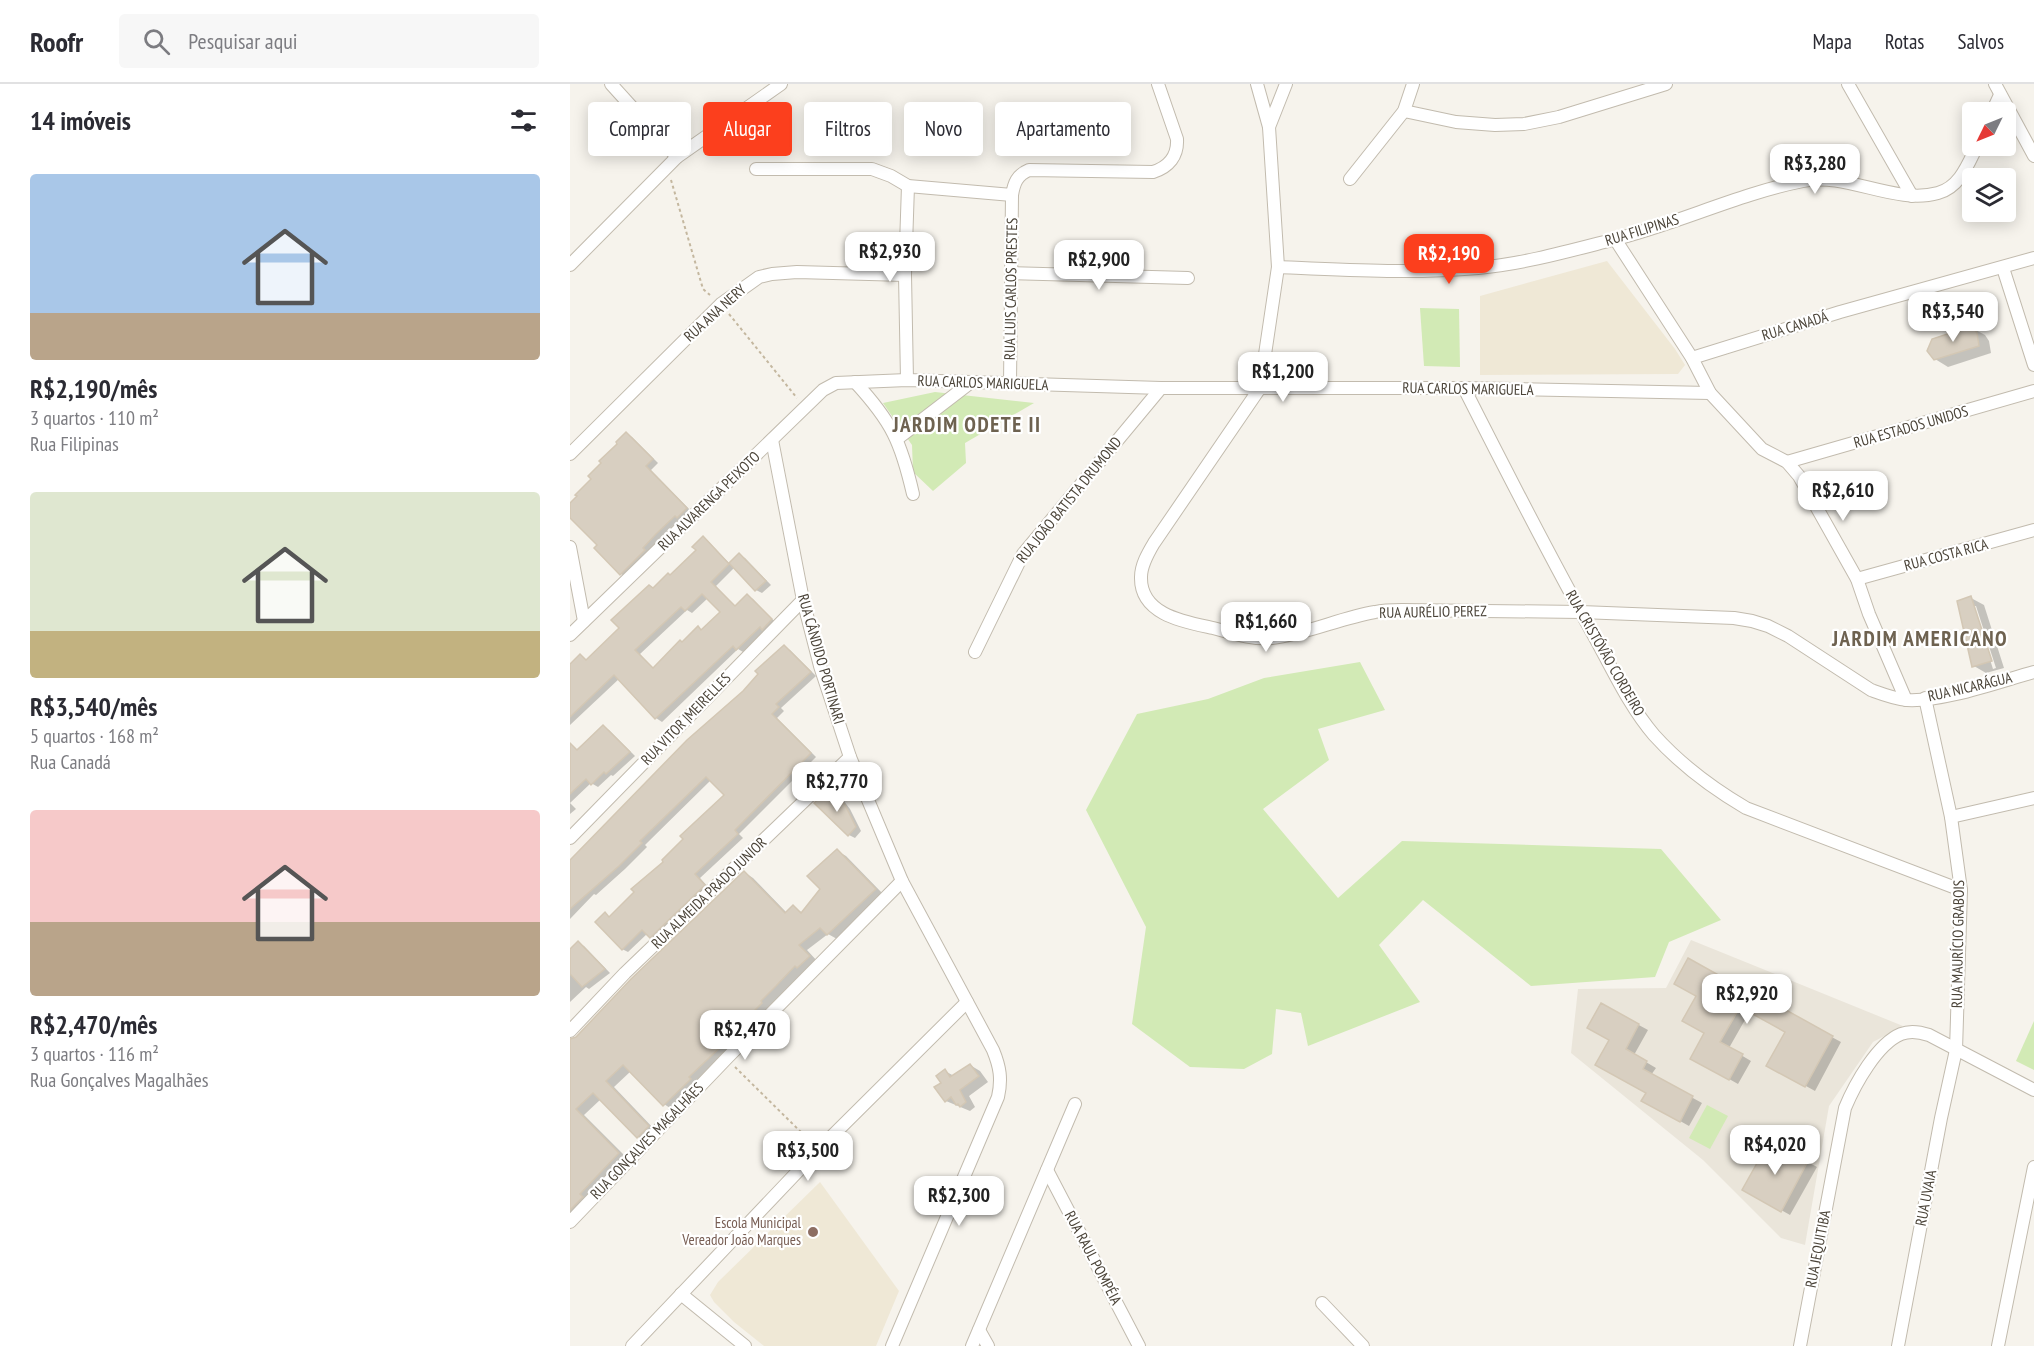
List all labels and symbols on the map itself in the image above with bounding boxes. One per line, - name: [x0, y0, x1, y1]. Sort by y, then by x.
- north arrow: [1962, 102, 2016, 156]
- pin: R$3,280: [1760, 144, 1870, 195]
- street label: RUA FILIPINAS: [1603, 209, 1681, 250]
- street label: RUA LUIS CARLOS PRESTES: [1000, 218, 1021, 360]
- pin: R$2,930: [835, 232, 945, 283]
- pin: R$2,190: [1394, 234, 1504, 285]
- pin: R$2,900: [1044, 240, 1154, 291]
- street label: RUA ANA NERY: [680, 280, 750, 346]
- pin: R$3,540: [1898, 292, 2008, 343]
- street label: RUA CANADÁ: [1759, 306, 1831, 345]
- pin: R$1,200: [1228, 352, 1338, 403]
- street label: RUA CARLOS MARIGUELA: [917, 371, 1050, 394]
- street label: RUA CARLOS MARIGUELA: [1402, 378, 1535, 399]
- street label: RUA ESTADOS UNIDOS: [1851, 401, 1970, 452]
- district label: JARDIM ODETE II: [891, 411, 1042, 438]
- street label: RUA JOÃO BATISTA DRUMOND: [1012, 433, 1125, 567]
- street label: RUA ALVARENGA PEIXOTO: [654, 447, 764, 554]
- pin: R$2,610: [1788, 471, 1898, 522]
- street label: RUA COSTA RICA: [1902, 534, 1991, 575]
- street label: RUA CRISTÓVÃO CORDEIRO: [1562, 586, 1649, 719]
- street label: RUA CÂNDIDO PORTINARI: [794, 592, 849, 726]
- street label: RUA AURÉLIO PEREZ: [1379, 601, 1487, 622]
- pin: R$1,660: [1211, 602, 1321, 653]
- district label: JARDIM AMERICANO: [1831, 625, 2008, 652]
- street label: RUA NICARÁGUA: [1926, 667, 2015, 705]
- street label: RUA VITOR |MEIRELLES: [637, 669, 734, 769]
- pin: R$2,770: [782, 762, 892, 813]
- street label: RUA ALMEIDA PRADO JUNIOR: [647, 833, 770, 953]
- street label: RUA MAURÍCIO GRABOIS: [1947, 880, 1968, 1008]
- pin: R$2,920: [1692, 974, 1802, 1025]
- pin: R$2,470: [690, 1010, 800, 1061]
- street label: RUA GONÇALVES MAGALHÃES: [586, 1078, 707, 1203]
- pin: R$4,020: [1720, 1125, 1830, 1176]
- pin: R$3,500: [753, 1131, 863, 1182]
- street label: RUA UVAIA: [1911, 1167, 1940, 1228]
- pin: R$2,300: [904, 1176, 1014, 1227]
- street label: RUA RAUL POMPÉIA: [1061, 1208, 1127, 1309]
- street label: RUA JEQUITIBA: [1801, 1208, 1835, 1289]
- place label: Escola Municipal Vereador João Marques: [681, 1213, 802, 1249]
- marker: Escola Municipal Vereador João Marques: [806, 1225, 820, 1239]

